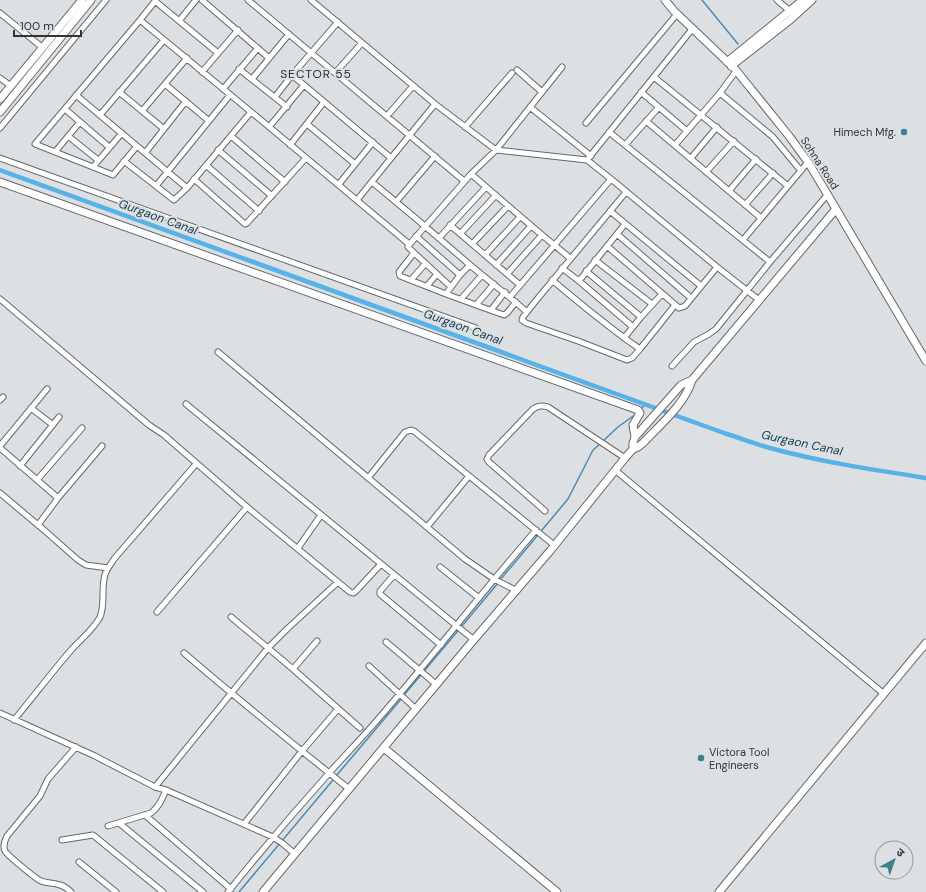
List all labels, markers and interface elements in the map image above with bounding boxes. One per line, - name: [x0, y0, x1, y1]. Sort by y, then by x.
- scale bar: [14, 12, 81, 38]
- text: 100 m: [20, 18, 54, 34]
- district label: SECTOR 55: [280, 66, 352, 82]
- place label: Himech Mfg.: [833, 125, 896, 139]
- marker: Himech Mfg.: [899, 127, 909, 137]
- street label: Sohna Road: [798, 134, 842, 192]
- water label: Gurgaon Canal: [116, 195, 200, 239]
- water label: Gurgaon Canal: [421, 305, 505, 349]
- water label: Gurgaon Canal: [760, 427, 844, 459]
- place label: Victora Tool Engineers: [709, 745, 769, 772]
- marker: Victora Tool Engineers: [696, 753, 706, 763]
- north arrow: [874, 840, 914, 880]
- text: उ: [893, 845, 908, 860]

